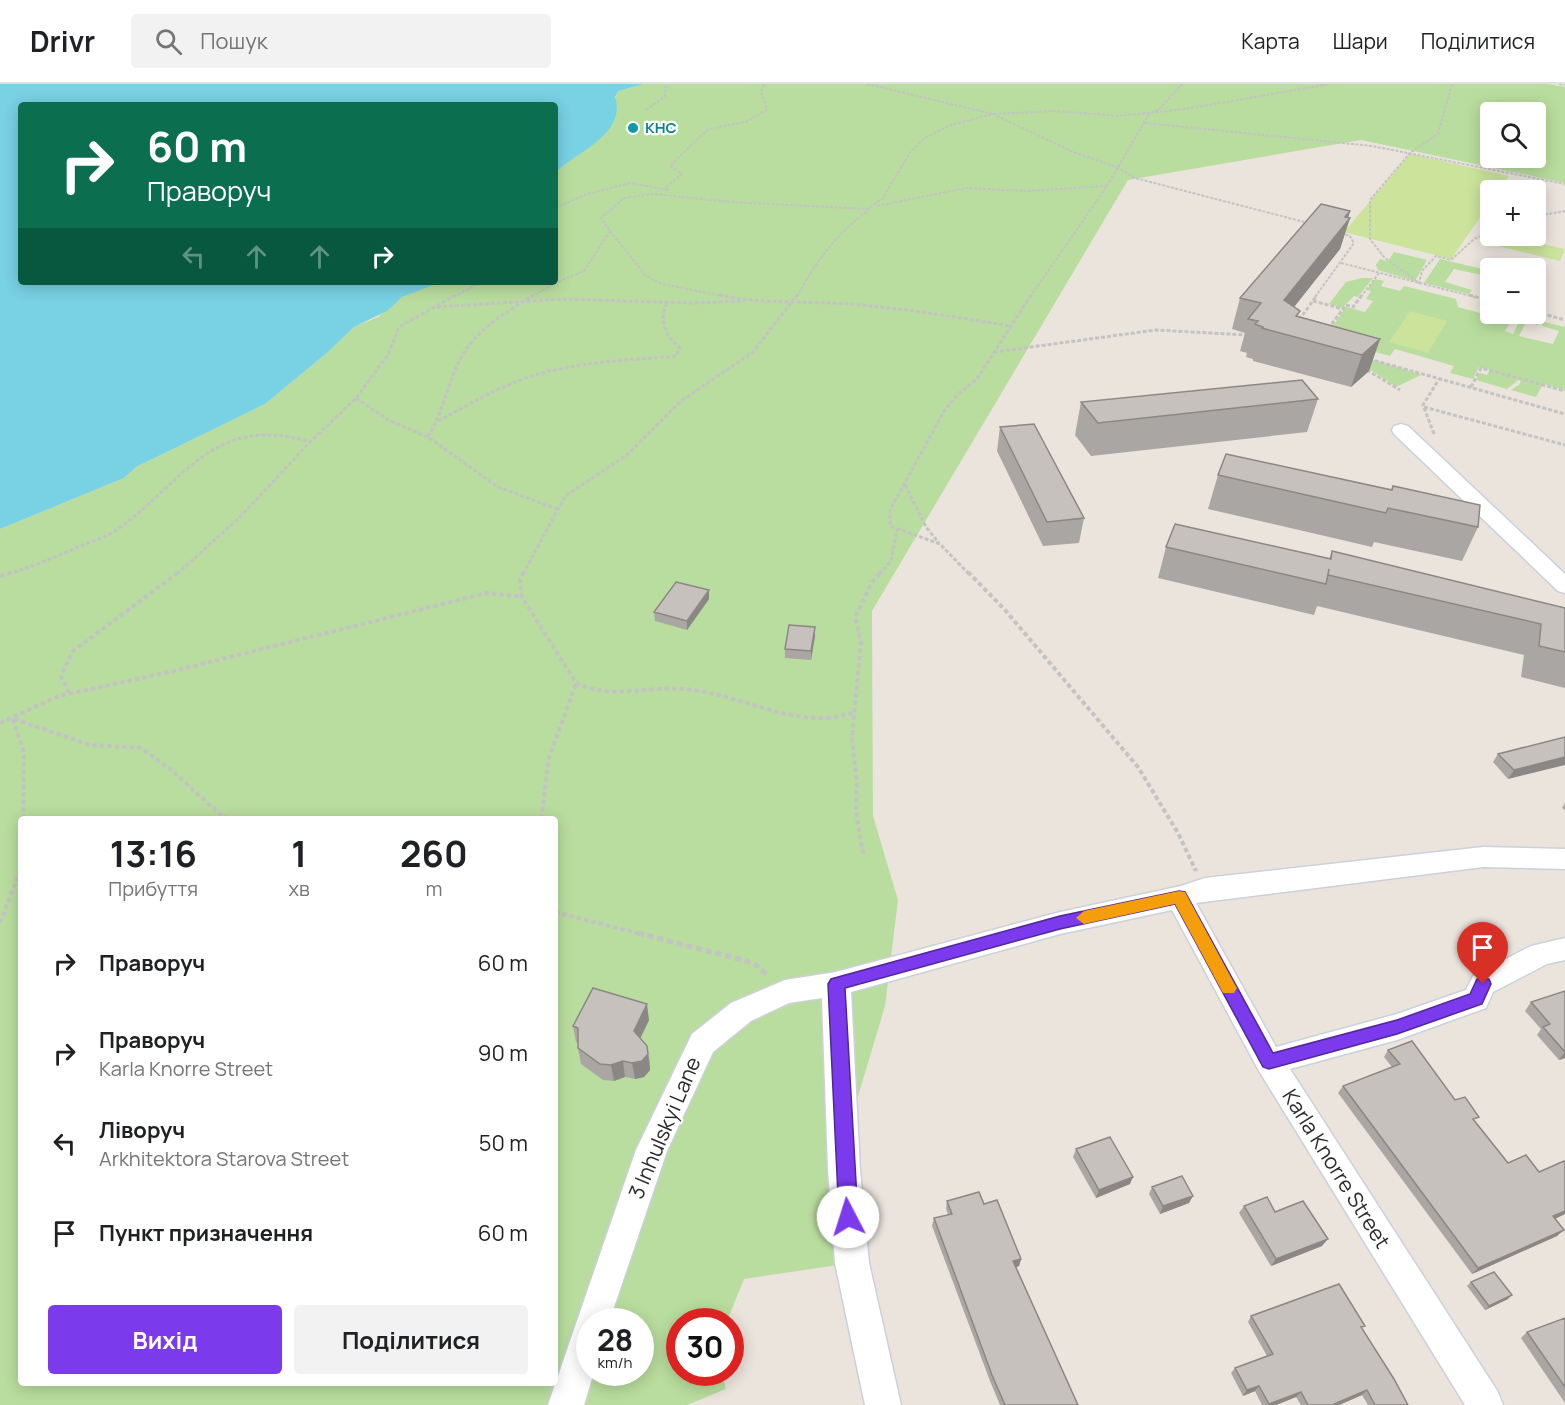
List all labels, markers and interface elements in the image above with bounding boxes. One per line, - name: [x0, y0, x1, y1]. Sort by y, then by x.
- search box: [131, 14, 551, 68]
- text: Drivr: [30, 22, 95, 60]
- icon: search: [152, 25, 185, 58]
- text: Пошук: [200, 26, 268, 56]
- text: Карта: [1241, 27, 1300, 55]
- text: Шари: [1333, 27, 1388, 55]
- text: Поділитися: [1421, 27, 1535, 55]
- map controls: [1480, 102, 1546, 324]
- button: search: [1480, 102, 1546, 168]
- text: 60 m: [147, 117, 247, 175]
- place label: КНС: [645, 117, 677, 138]
- marker: КНС: [626, 121, 640, 135]
- icon: right: [48, 126, 126, 204]
- text: Праворуч: [147, 172, 271, 209]
- button: +: [1480, 180, 1546, 246]
- icon: left: [177, 240, 210, 273]
- icon: ahead: [240, 240, 273, 273]
- icon: ahead: [303, 240, 336, 273]
- icon: right: [366, 240, 399, 273]
- button: −: [1480, 258, 1546, 324]
- text: 13:16: [110, 829, 197, 878]
- text: 1: [291, 829, 307, 878]
- text: 260: [400, 829, 468, 878]
- text: Прибуття: [108, 875, 198, 902]
- text: хв: [289, 875, 310, 902]
- text: m: [425, 875, 442, 902]
- pin: [1457, 922, 1508, 984]
- icon: arrive: [1466, 931, 1499, 964]
- icon: right: [48, 947, 81, 980]
- text: Праворуч: [99, 948, 205, 978]
- text: 60 m: [478, 948, 528, 978]
- text: Праворуч: [99, 1025, 205, 1055]
- icon: right: [48, 1037, 81, 1070]
- text: 90 m: [478, 1038, 528, 1068]
- street label: 3 Inhulskyi Lane: [622, 1052, 707, 1203]
- text: Karla Knorre Street: [99, 1055, 273, 1082]
- street label: Karla Knorre Street: [1277, 1084, 1397, 1253]
- text: Ліворуч: [99, 1115, 185, 1145]
- icon: left: [48, 1127, 81, 1160]
- text: 50 m: [479, 1128, 528, 1158]
- text: Arkhitektora Starova Street: [99, 1145, 349, 1172]
- position arrow: [816, 1185, 880, 1249]
- icon: arrive: [48, 1217, 81, 1250]
- text: Пункт призначення: [99, 1218, 313, 1248]
- text: 60 m: [478, 1218, 528, 1248]
- button: Вихід: [48, 1305, 282, 1374]
- button: Поділитися: [294, 1305, 528, 1374]
- speed limit sign: 30: [666, 1308, 744, 1386]
- text: 28: [597, 1319, 633, 1360]
- text: km/h: [598, 1352, 632, 1373]

